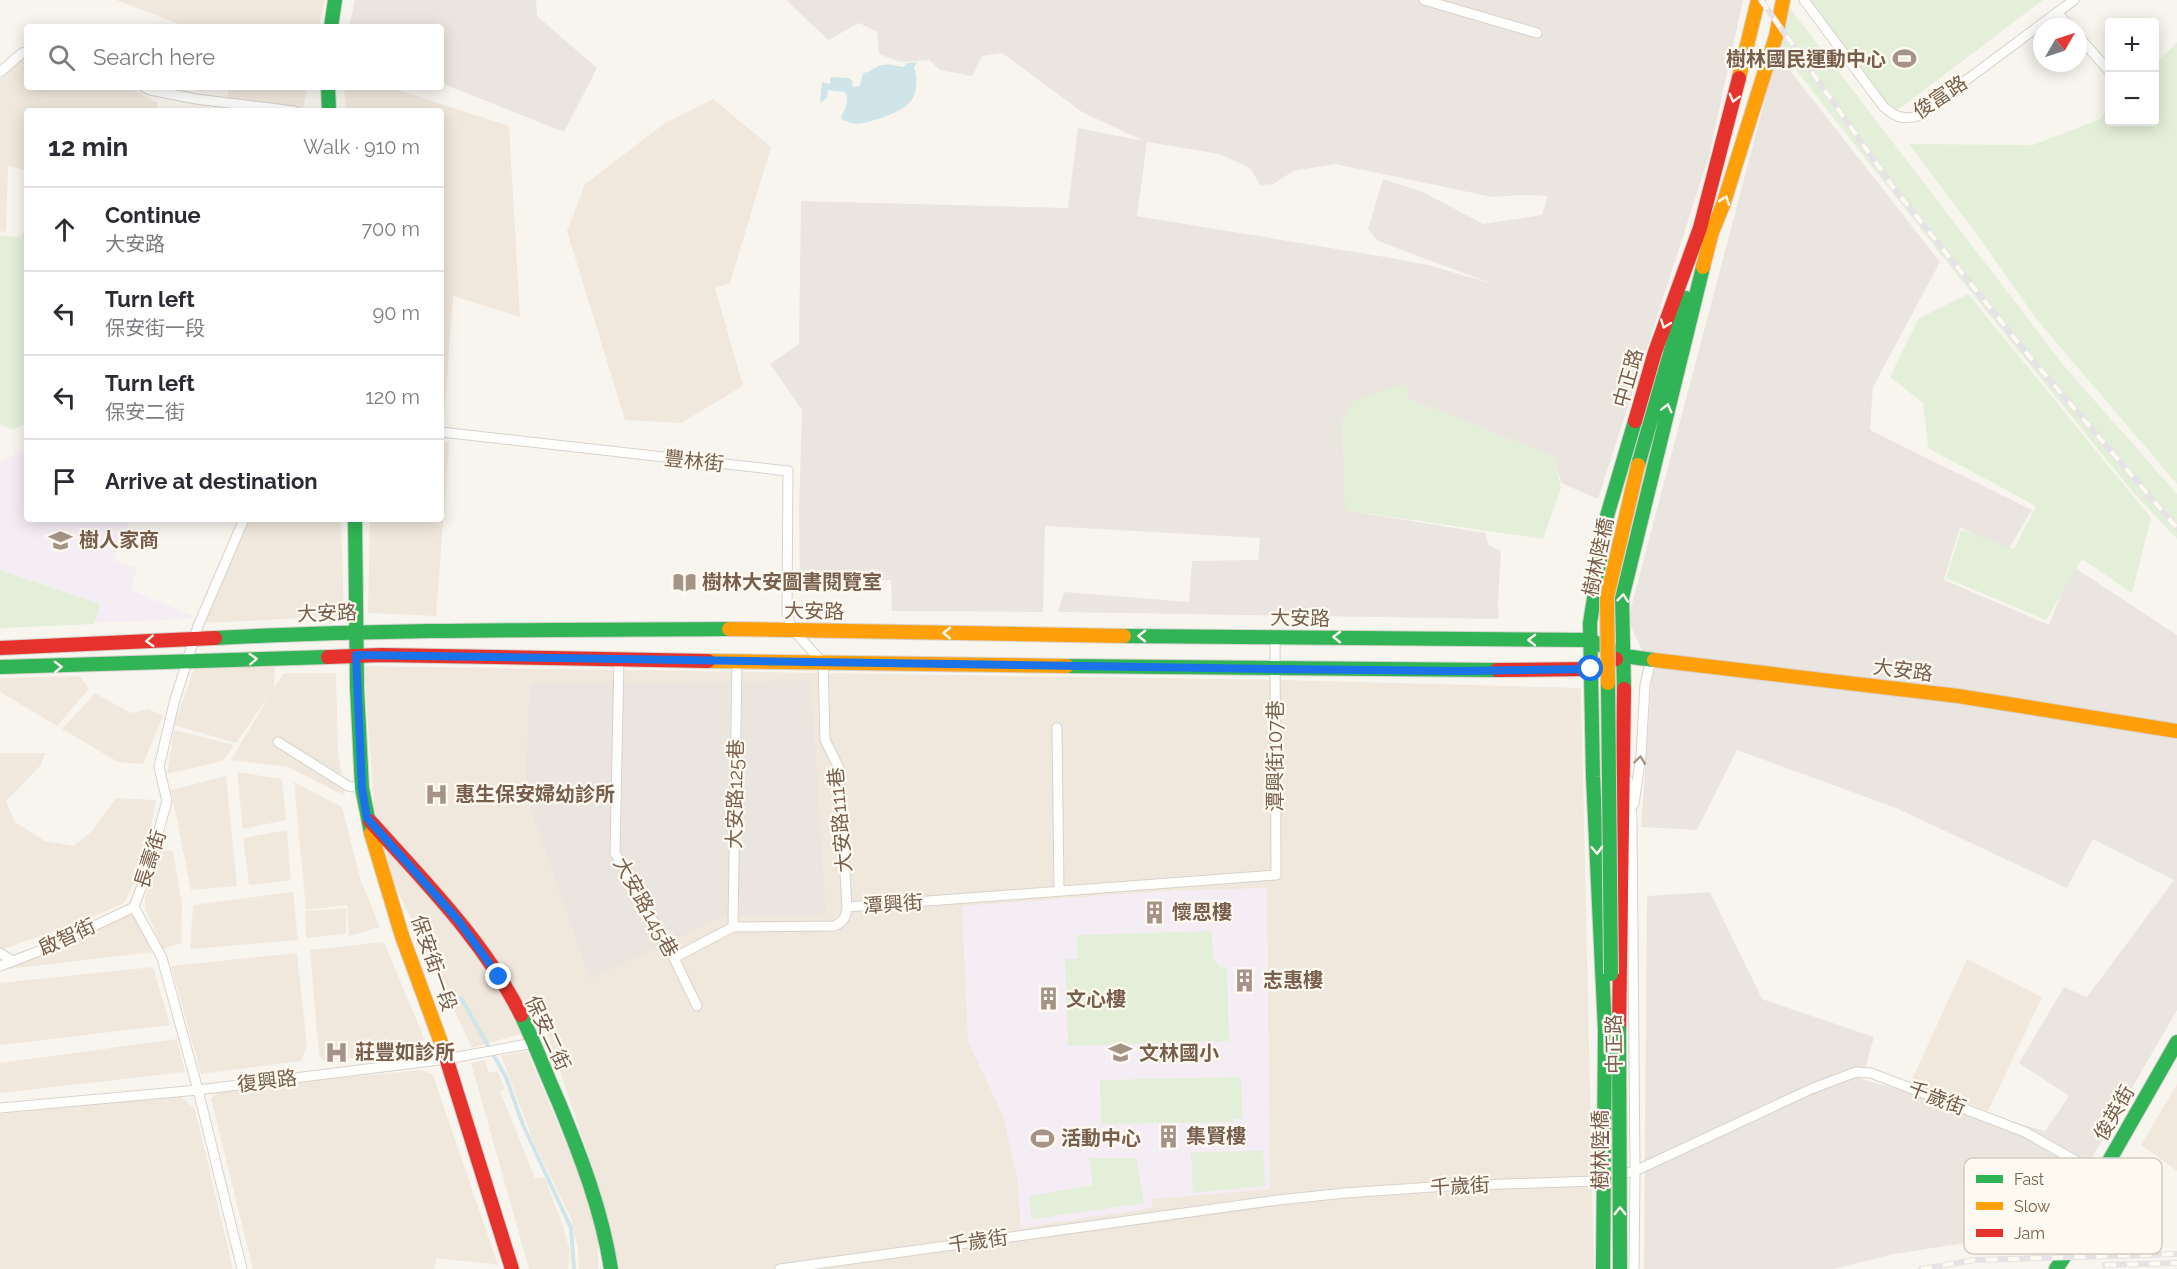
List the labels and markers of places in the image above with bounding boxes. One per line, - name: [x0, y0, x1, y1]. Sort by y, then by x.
- sports icon: 樹林國民運動中心: [1891, 46, 1917, 72]
- place label: 樹林國民運動中心: [1726, 47, 1886, 71]
- school or university icon: 樹人家商: [48, 527, 74, 553]
- place label: 樹人家商: [79, 528, 159, 552]
- library icon: 樹林大安圖書閱覽室: [671, 569, 697, 595]
- place label: 樹林大安圖書閱覽室: [702, 570, 882, 594]
- hospital icon: 惠生保安婦幼診所: [424, 781, 450, 807]
- place label: 惠生保安婦幼診所: [455, 782, 615, 806]
- building icon: 懷恩樓: [1141, 899, 1167, 925]
- place label: 懷恩樓: [1172, 900, 1232, 924]
- building icon: 志惠樓: [1232, 967, 1258, 993]
- place label: 志惠樓: [1263, 968, 1323, 992]
- building icon: 文心樓: [1035, 986, 1061, 1012]
- place label: 文心樓: [1066, 987, 1126, 1011]
- hospital icon: 莊豐如診所: [324, 1039, 350, 1065]
- place label: 莊豐如診所: [355, 1040, 455, 1064]
- school or university icon: 文林國小: [1108, 1040, 1134, 1066]
- place label: 文林國小: [1139, 1041, 1219, 1065]
- building icon: 集賢樓: [1155, 1123, 1181, 1149]
- place label: 集賢樓: [1186, 1124, 1246, 1148]
- sports icon: 活動中心: [1030, 1125, 1056, 1151]
- place label: 活動中心: [1061, 1126, 1141, 1150]

